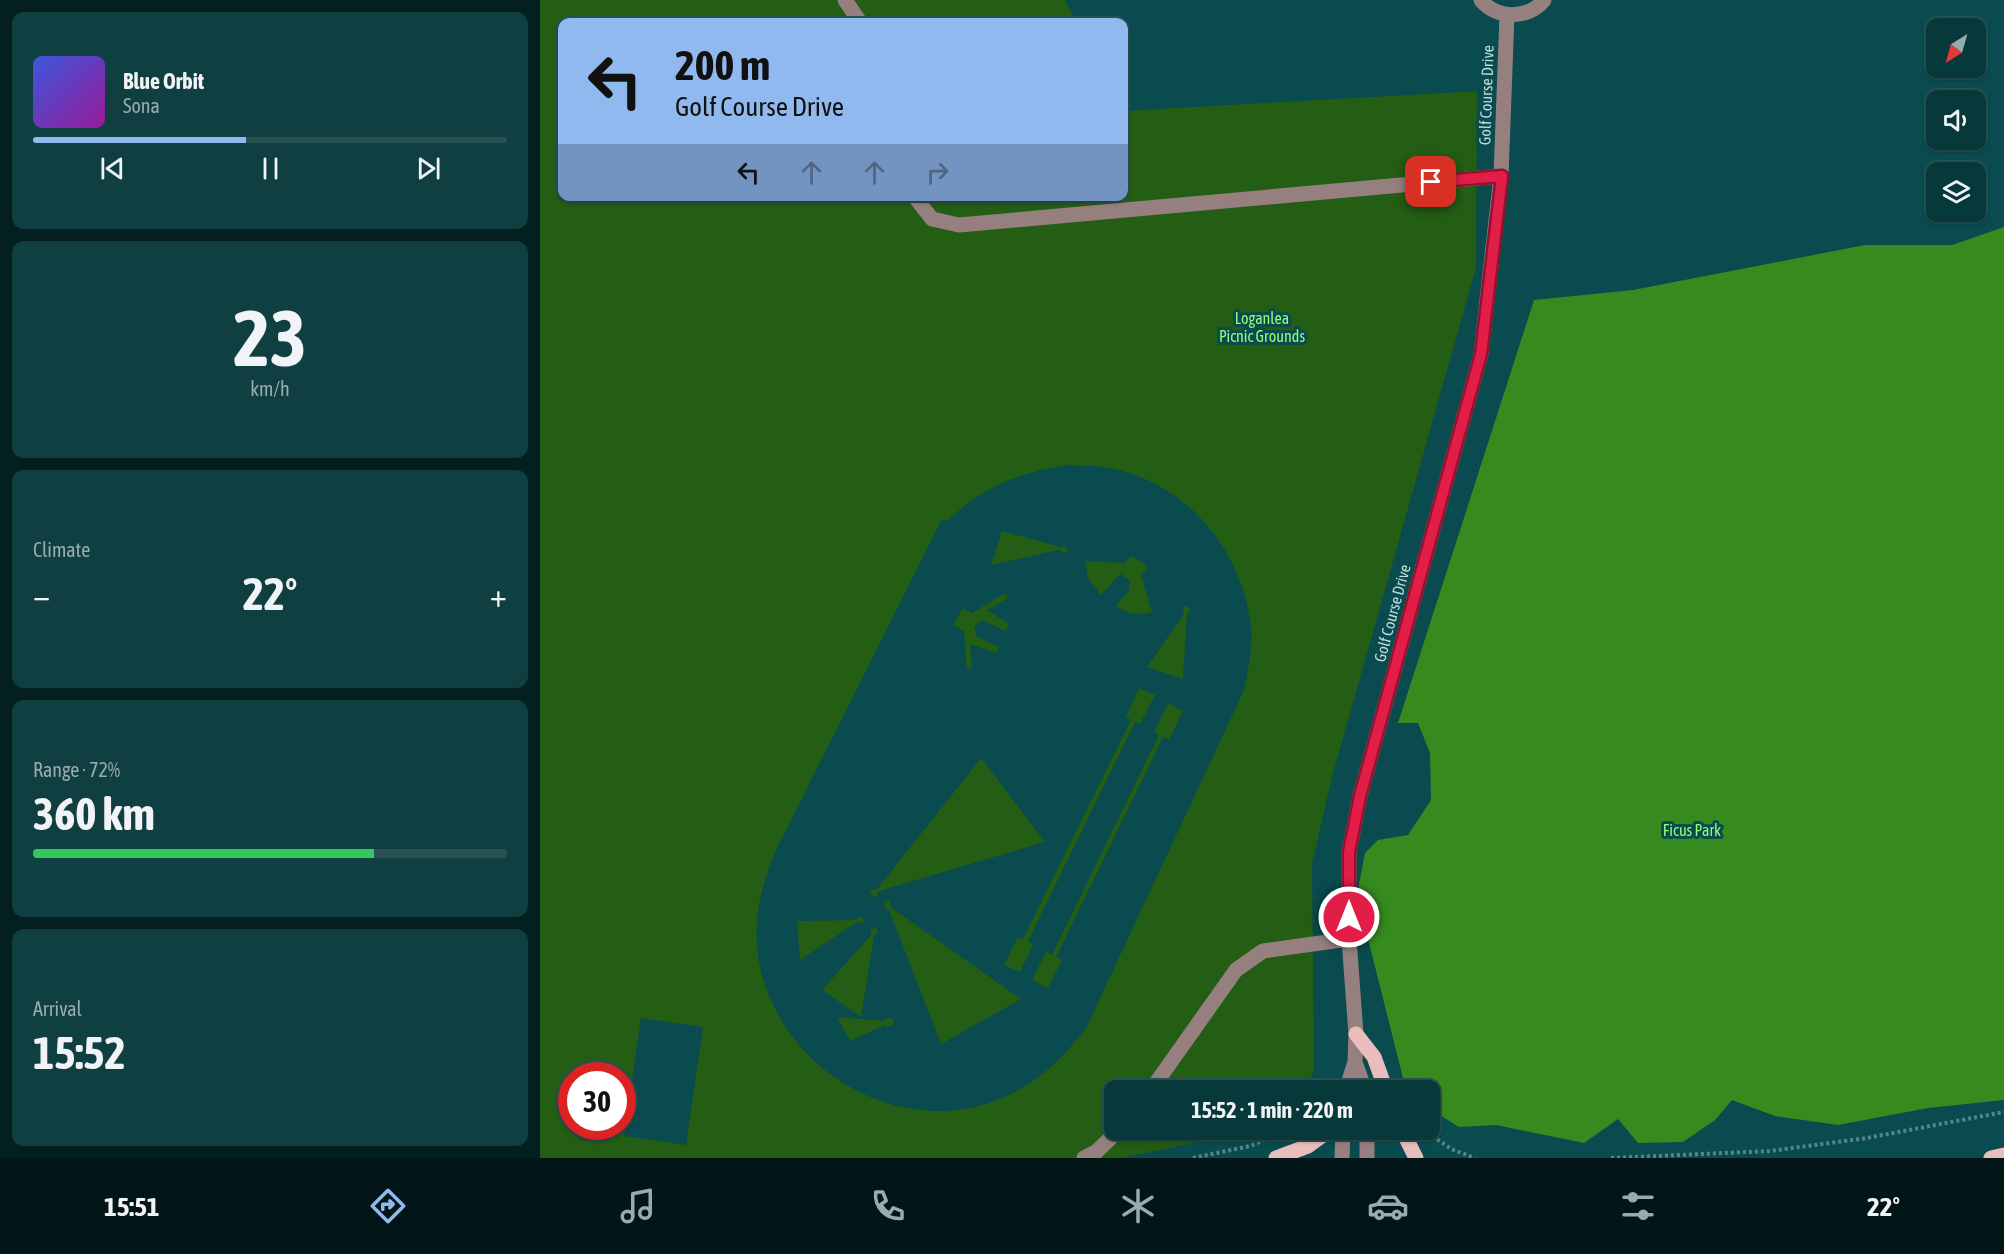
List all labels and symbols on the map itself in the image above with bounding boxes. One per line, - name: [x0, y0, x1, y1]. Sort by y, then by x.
- north arrow: [1926, 18, 1986, 78]
- street label: Golf Course Drive: [1475, 45, 1497, 145]
- pin: [1405, 156, 1456, 207]
- park label: Loganlea Picnic Grounds: [1219, 309, 1305, 345]
- street label: Golf Course Drive: [1370, 562, 1414, 664]
- park label: Ficus Park: [1663, 821, 1721, 839]
- position arrow: [1317, 885, 1381, 949]
- speed limit sign: 30: [558, 1062, 636, 1140]

